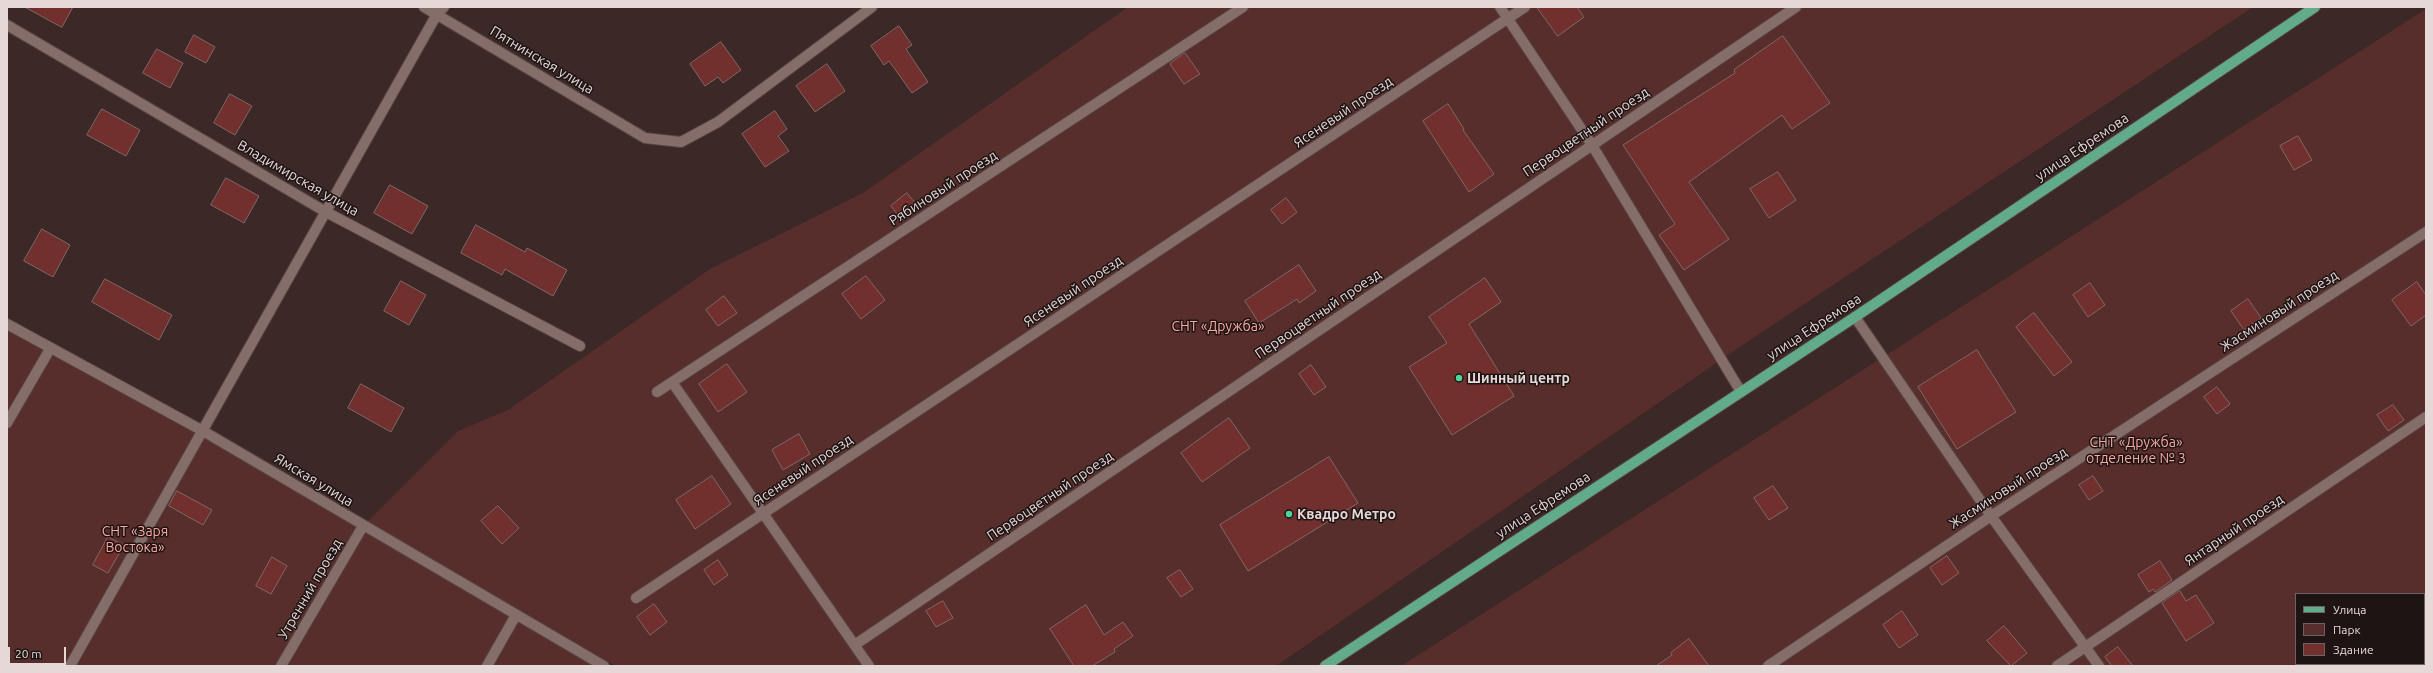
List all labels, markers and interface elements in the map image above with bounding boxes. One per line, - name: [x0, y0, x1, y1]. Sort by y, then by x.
- street label: Пятнинская улица: [487, 22, 597, 98]
- street label: Ясеневый проезд: [1290, 73, 1396, 151]
- street label: Первоцветный проезд: [1520, 84, 1652, 180]
- street label: улица Ефремова: [2032, 110, 2132, 184]
- street label: Владимирская улица: [234, 136, 362, 220]
- street label: Рябиновый проезд: [886, 147, 1000, 229]
- street label: Ясеневый проезд: [1020, 252, 1126, 330]
- street label: Первоцветный проезд: [1252, 266, 1384, 362]
- street label: Жасминовый проезд: [2217, 267, 2341, 355]
- street label: улица Ефремова: [1764, 290, 1864, 364]
- park label: СНТ «Дружба»: [1172, 318, 1264, 334]
- place label: Шинный центр: [1467, 370, 1570, 386]
- marker: Шинный центр: [1454, 373, 1464, 383]
- street label: Ясеневый проезд: [750, 431, 856, 509]
- park label: СНТ «Дружба» отделение № 3: [2086, 434, 2186, 466]
- street label: Жасминовый проезд: [1946, 444, 2070, 532]
- street label: Первоцветный проезд: [984, 448, 1116, 544]
- street label: Ямская улица: [272, 450, 356, 510]
- street label: улица Ефремова: [1493, 468, 1593, 542]
- street label: Янтарный проезд: [2181, 491, 2287, 569]
- place label: Квадро Метро: [1297, 506, 1396, 522]
- marker: Квадро Метро: [1284, 509, 1294, 519]
- park label: СНТ «Заря Востока»: [102, 523, 168, 556]
- street label: Утренний проезд: [274, 536, 346, 642]
- legend: [2295, 593, 2425, 665]
- text: Улица: [2333, 603, 2366, 616]
- text: Парк: [2333, 623, 2361, 636]
- scale bar: [10, 639, 68, 665]
- text: Здание: [2333, 643, 2374, 656]
- text: 20 m: [15, 647, 42, 660]

